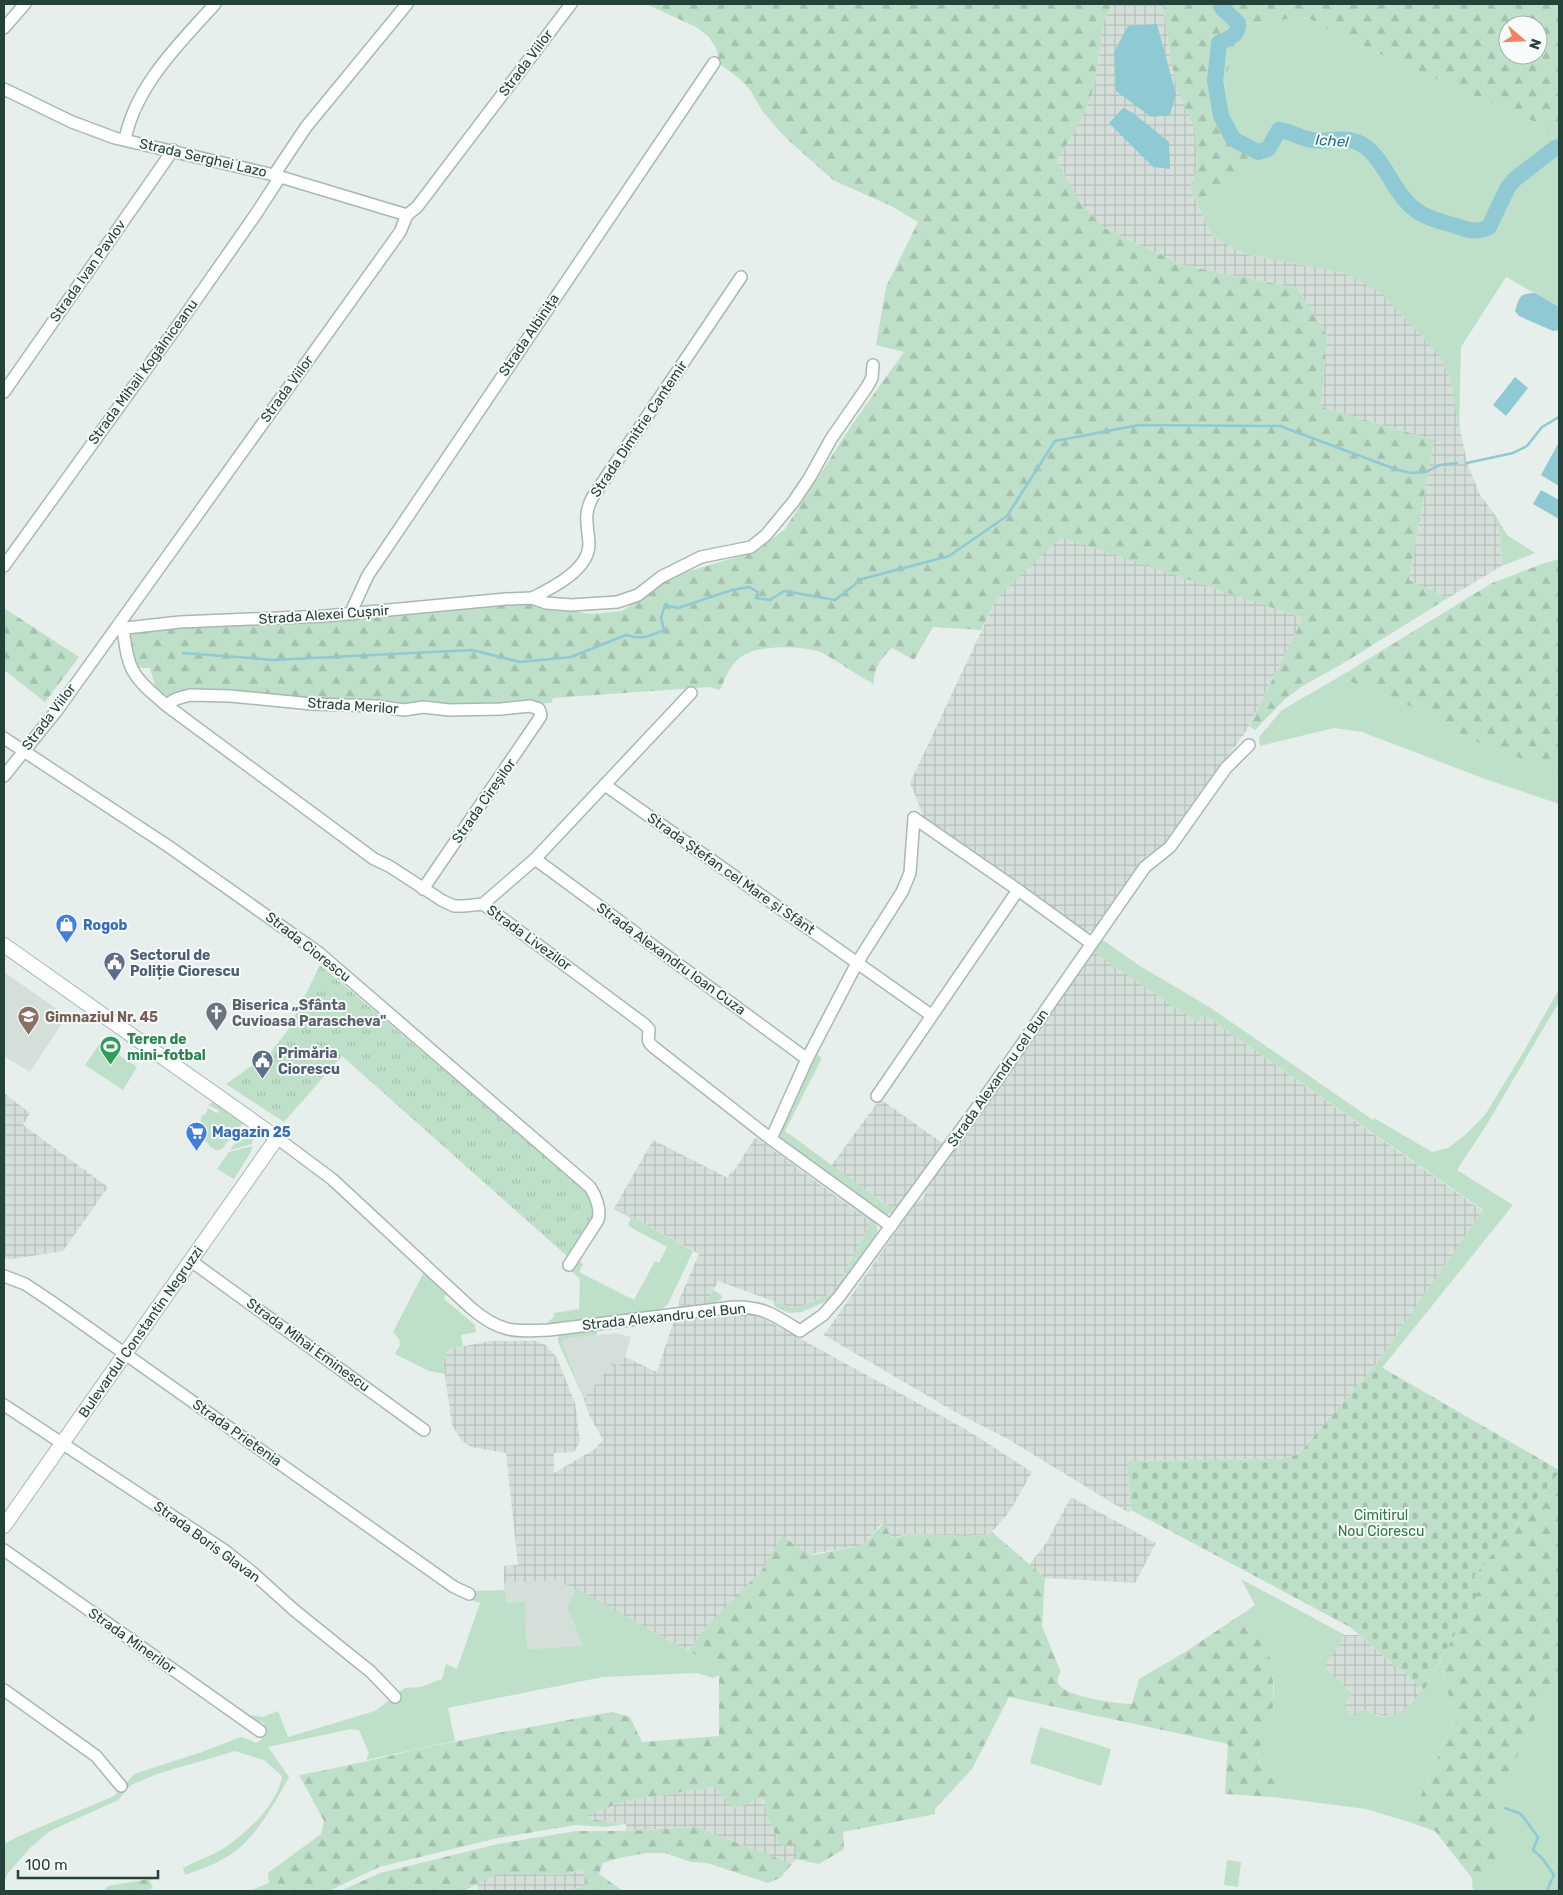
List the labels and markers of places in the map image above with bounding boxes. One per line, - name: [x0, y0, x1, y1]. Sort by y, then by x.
- shop icon: Rogob: [55, 913, 79, 944]
- place label: Rogob: [83, 917, 128, 934]
- place label: Sectorul de Poliție Ciorescu: [130, 947, 240, 980]
- public building icon: Sectorul de Poliție Ciorescu: [102, 951, 126, 982]
- place label: Biserica „Sfânta Cuvioasa Parascheva": [232, 997, 386, 1030]
- church icon: Biserica „Sfânta Cuvioasa Parascheva": [204, 1001, 228, 1032]
- school or university icon: Gimnaziul Nr. 45: [17, 1005, 41, 1036]
- place label: Gimnaziul Nr. 45: [45, 1009, 158, 1026]
- place label: Teren de mini-fotbal: [127, 1031, 206, 1064]
- sports icon: Teren de mini-fotbal: [99, 1035, 123, 1066]
- place label: Primăria Ciorescu: [278, 1045, 340, 1078]
- public building icon: Primăria Ciorescu: [250, 1049, 274, 1080]
- supermarket icon: Magazin 25: [184, 1120, 208, 1151]
- place label: Magazin 25: [212, 1124, 291, 1141]

